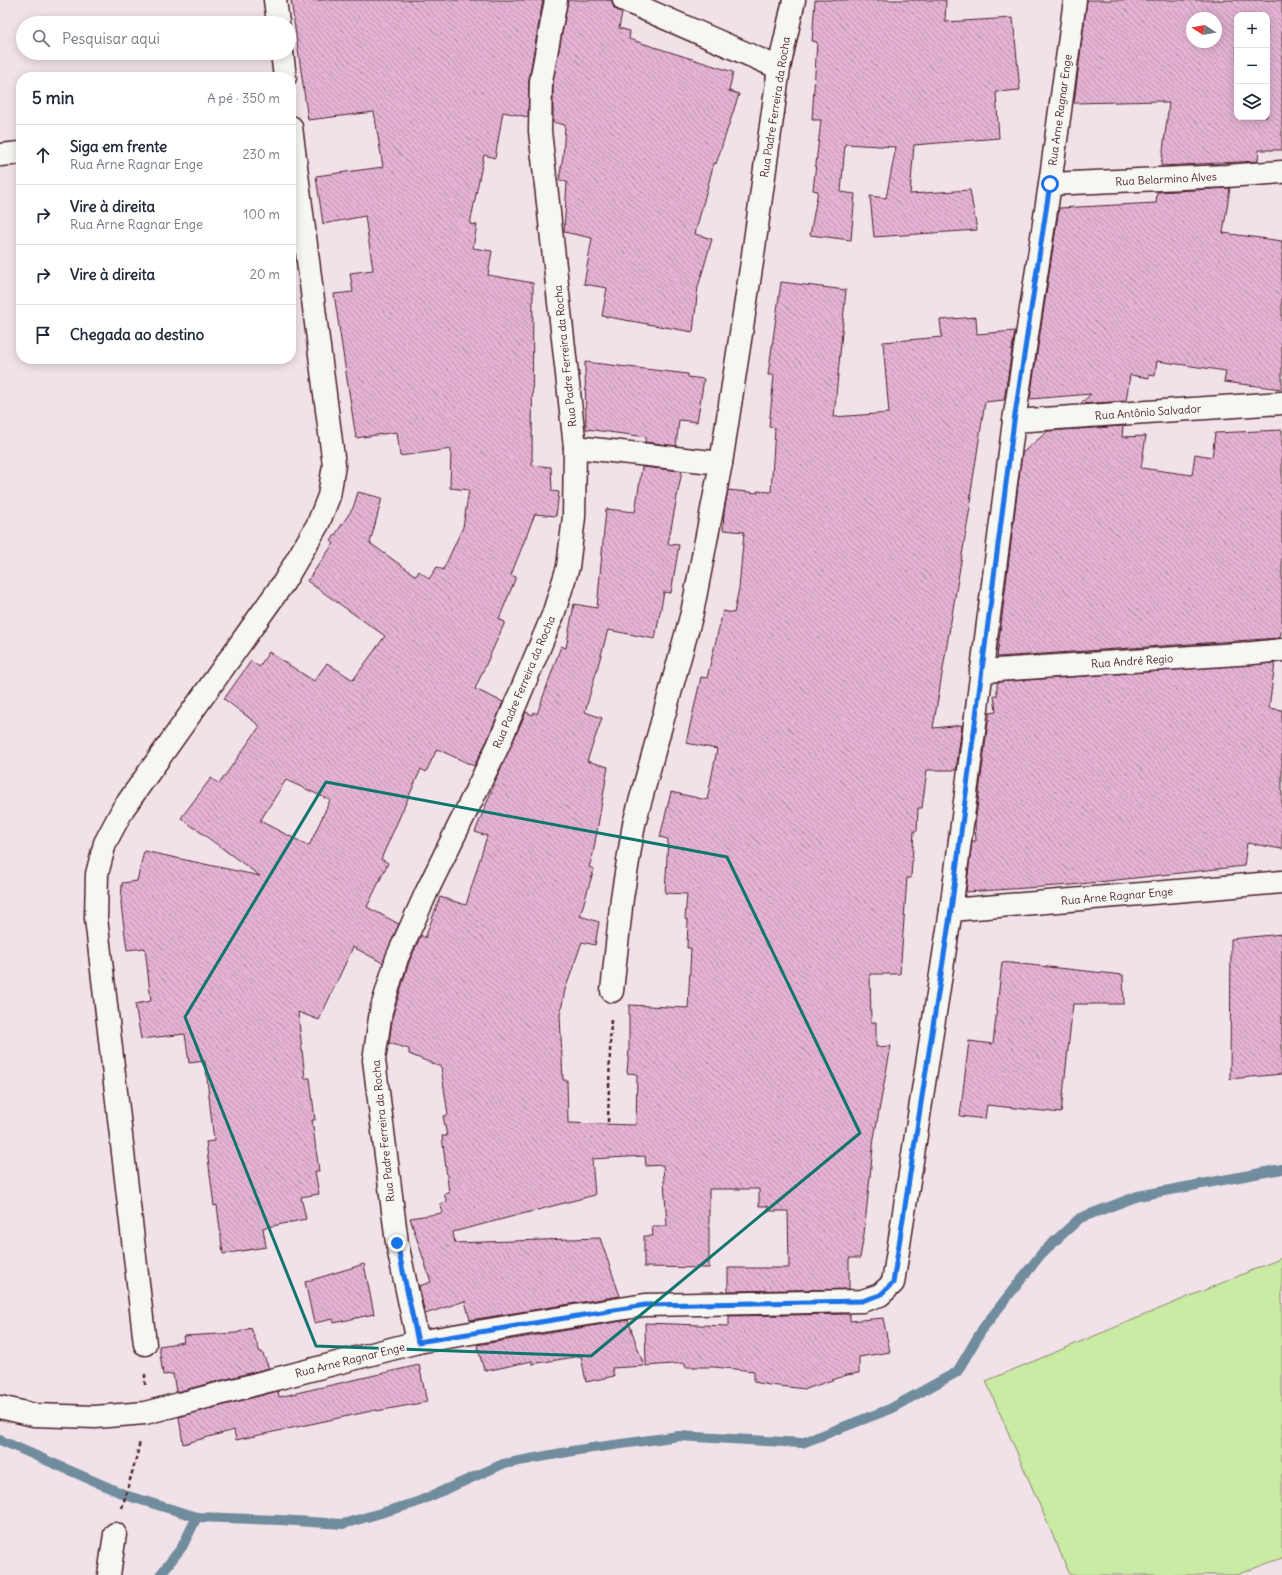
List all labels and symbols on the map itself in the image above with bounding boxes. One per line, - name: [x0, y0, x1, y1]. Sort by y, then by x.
- north arrow: [1186, 12, 1222, 48]
- street label: Rua Padre Ferreira da Rocha: [757, 36, 793, 178]
- street label: Rua Arne Ragnar Enge: [1045, 53, 1075, 167]
- street label: Rua Belarmino Alves: [1115, 169, 1217, 189]
- route start: [1041, 175, 1059, 193]
- street label: Rua Padre Ferreira da Rocha: [551, 284, 579, 428]
- street label: Rua Antônio Salvador: [1094, 401, 1202, 423]
- street label: Rua Padre Ferreira da Rocha: [490, 614, 558, 750]
- street label: Rua André Regio: [1090, 651, 1174, 671]
- street label: Rua Arne Ragnar Enge: [1060, 884, 1174, 908]
- street label: Rua Padre Ferreira da Rocha: [369, 1059, 397, 1203]
- route end: [388, 1234, 406, 1252]
- street label: Rua Arne Ragnar Enge: [294, 1340, 406, 1380]

